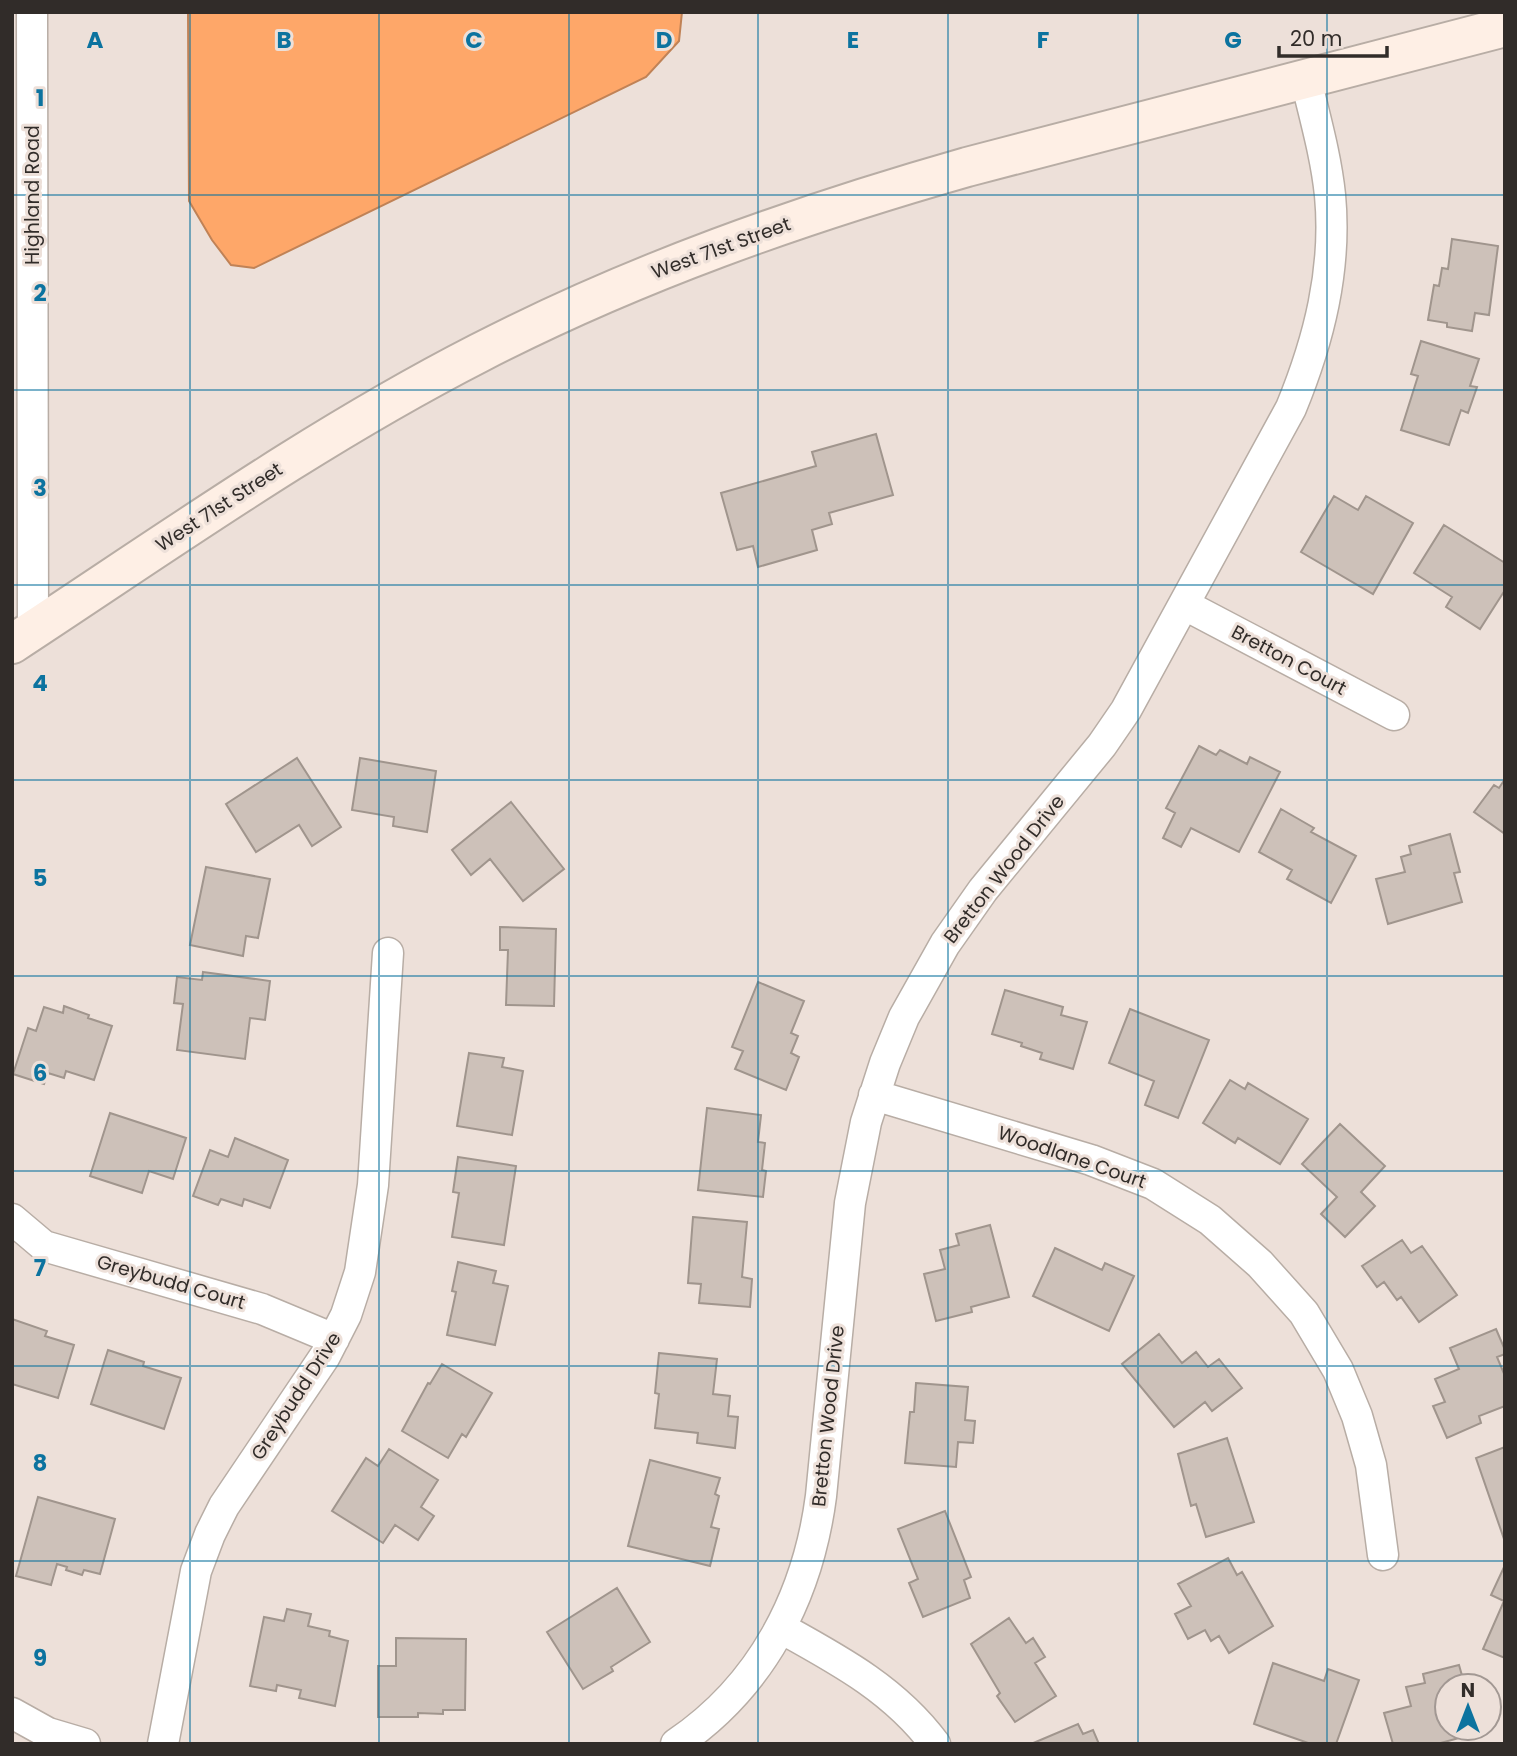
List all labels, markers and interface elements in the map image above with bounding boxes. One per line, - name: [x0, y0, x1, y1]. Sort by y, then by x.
- scale bar: [1279, 14, 1388, 58]
- text: A: [87, 24, 104, 56]
- text: B: [276, 24, 292, 56]
- text: C: [465, 24, 483, 56]
- text: D: [656, 24, 672, 56]
- text: E: [847, 24, 859, 56]
- text: F: [1037, 24, 1049, 56]
- text: G: [1224, 24, 1242, 56]
- text: 20 m: [1290, 24, 1343, 53]
- text: 1: [36, 82, 44, 114]
- street label: Highland Road: [19, 125, 46, 265]
- street label: West 71st Street: [648, 210, 794, 286]
- text: 2: [33, 277, 47, 309]
- street label: West 71st Street: [150, 456, 288, 558]
- text: 3: [33, 472, 47, 504]
- street label: Bretton Court: [1227, 618, 1351, 702]
- text: 4: [32, 667, 48, 699]
- street label: Bretton Wood Drive: [937, 789, 1071, 949]
- text: 5: [33, 862, 47, 894]
- text: 6: [33, 1057, 47, 1089]
- street label: Woodlane Court: [994, 1119, 1150, 1195]
- street label: Greybudd Court: [94, 1248, 248, 1316]
- text: 7: [34, 1252, 46, 1284]
- street label: Bretton Wood Drive: [805, 1324, 851, 1508]
- street label: Greybudd Drive: [244, 1327, 348, 1465]
- text: 8: [33, 1447, 47, 1479]
- text: 9: [33, 1642, 47, 1674]
- north arrow: [1433, 1672, 1503, 1742]
- text: N: [1461, 1677, 1475, 1704]

